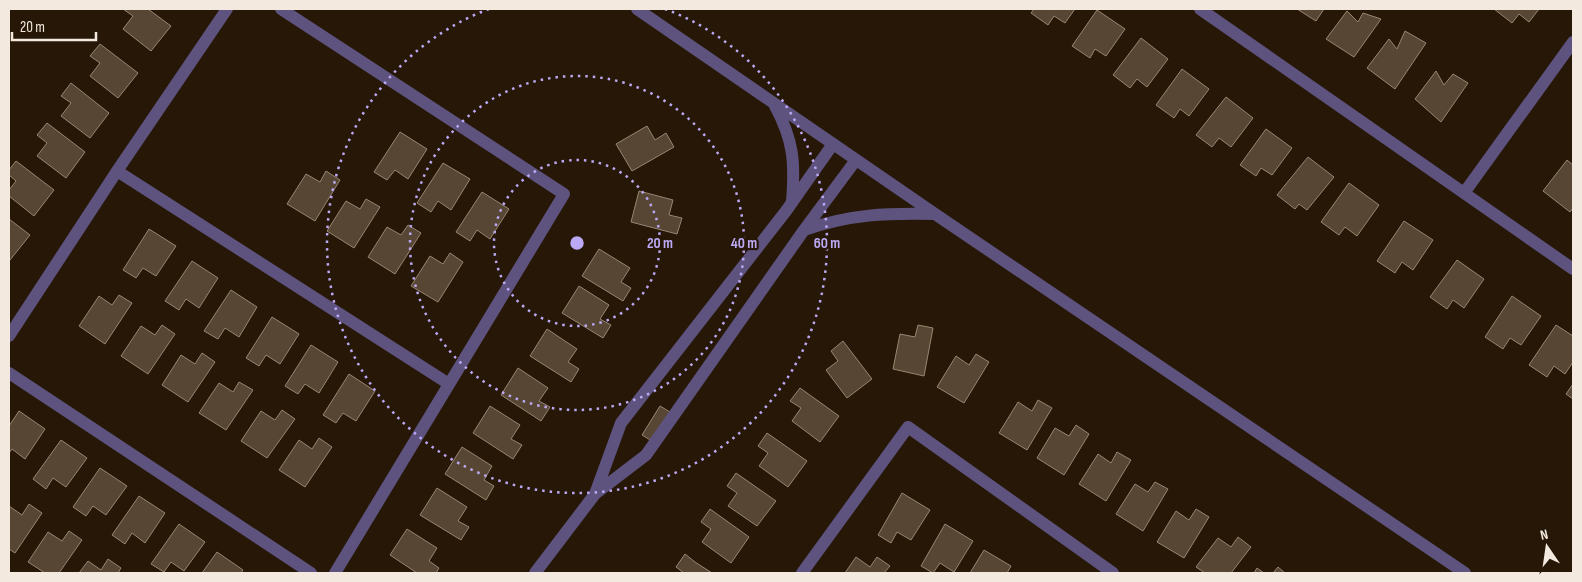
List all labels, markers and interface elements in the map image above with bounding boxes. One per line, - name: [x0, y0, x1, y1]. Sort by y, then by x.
- scale bar: [12, 10, 96, 42]
- text: 20 m: [20, 18, 45, 37]
- centre of rings: [568, 234, 586, 252]
- text: 20 m: [647, 234, 673, 253]
- text: 40 m: [731, 234, 757, 253]
- text: 60 m: [814, 234, 840, 253]
- north arrow: [1522, 522, 1572, 572]
- text: N: [1539, 526, 1550, 544]

